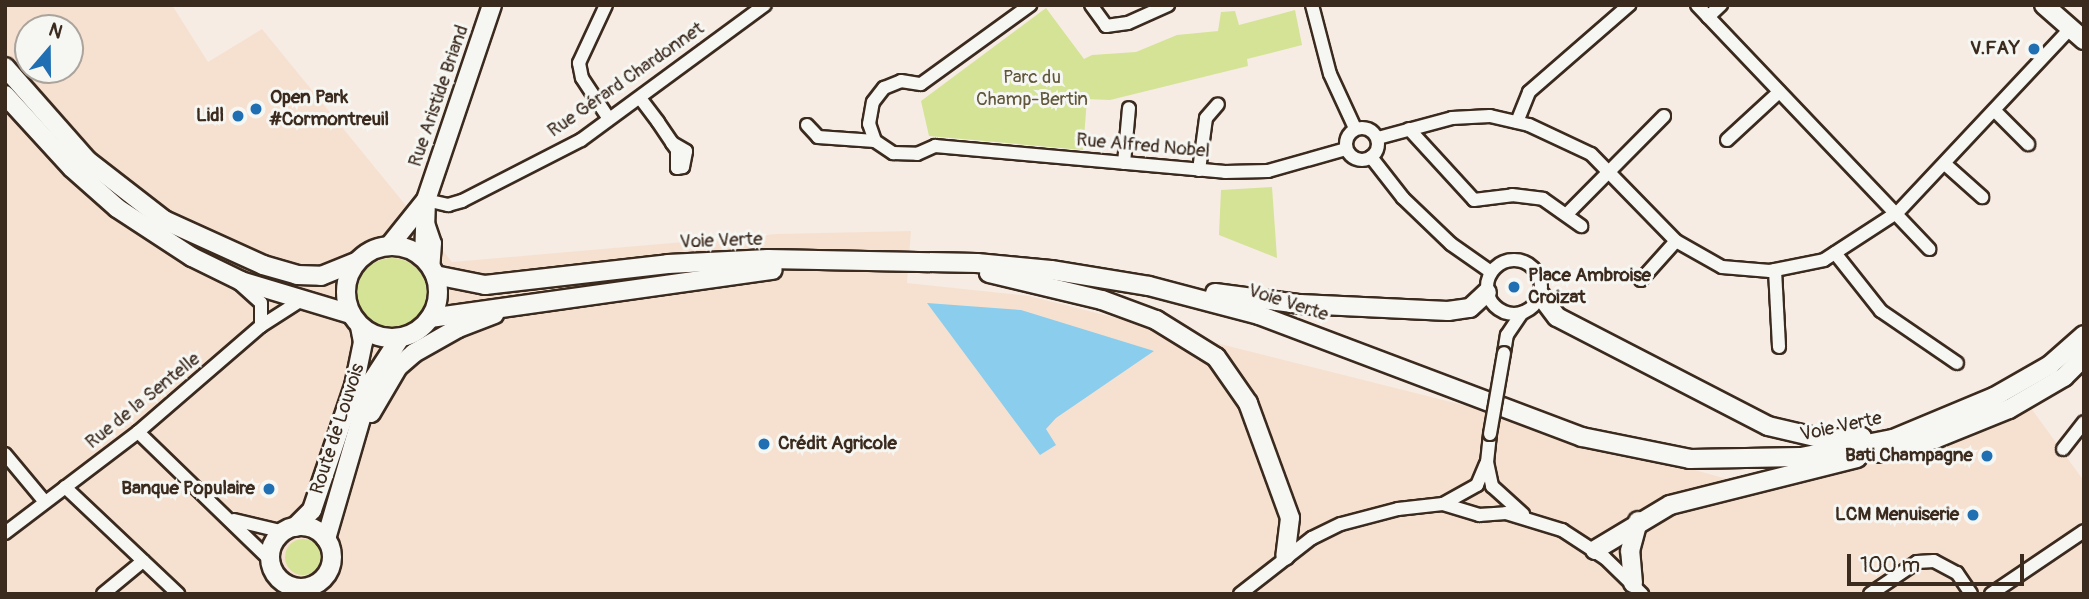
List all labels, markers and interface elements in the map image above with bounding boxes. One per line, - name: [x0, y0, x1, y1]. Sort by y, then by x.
- north arrow: [14, 14, 84, 84]
- street label: Rue Gérard Chardonnet: [543, 17, 709, 143]
- text: N: [45, 18, 66, 45]
- street label: Rue Aristide Briand: [404, 22, 474, 170]
- place label: V.FAY: [1970, 38, 2020, 60]
- marker: V.FAY: [2026, 41, 2042, 57]
- park label: Parc du Champ-Bertin: [976, 67, 1088, 111]
- place label: Open Park #Cormontreuil: [270, 87, 389, 131]
- marker: Open Park #Cormontreuil: [248, 101, 264, 117]
- place label: Lidl: [196, 105, 224, 127]
- marker: Lidl: [230, 108, 246, 124]
- street label: Rue Alfred Nobel: [1075, 129, 1211, 163]
- street label: Voie Verte: [679, 228, 763, 254]
- place label: Place Ambroise Croizat: [1528, 265, 1651, 309]
- street label: Voie Verte: [1245, 279, 1331, 327]
- marker: Place Ambroise Croizat: [1506, 279, 1522, 295]
- street label: Rue de la Sentelle: [81, 348, 205, 454]
- street label: Route de Louvois: [306, 361, 370, 497]
- street label: Voie Verte: [1798, 407, 1884, 447]
- place label: Crédit Agricole: [778, 433, 897, 455]
- marker: Crédit Agricole: [756, 436, 772, 452]
- place label: Bati Champagne: [1845, 445, 1973, 467]
- marker: Bati Champagne: [1979, 448, 1995, 464]
- place label: Banque Populaire: [121, 478, 255, 500]
- marker: Banque Populaire: [261, 481, 277, 497]
- place label: LCM Menuiserie: [1835, 504, 1959, 526]
- marker: LCM Menuiserie: [1965, 507, 1981, 523]
- scale bar: [1851, 540, 2028, 584]
- text: 100 m: [1860, 552, 1920, 579]

